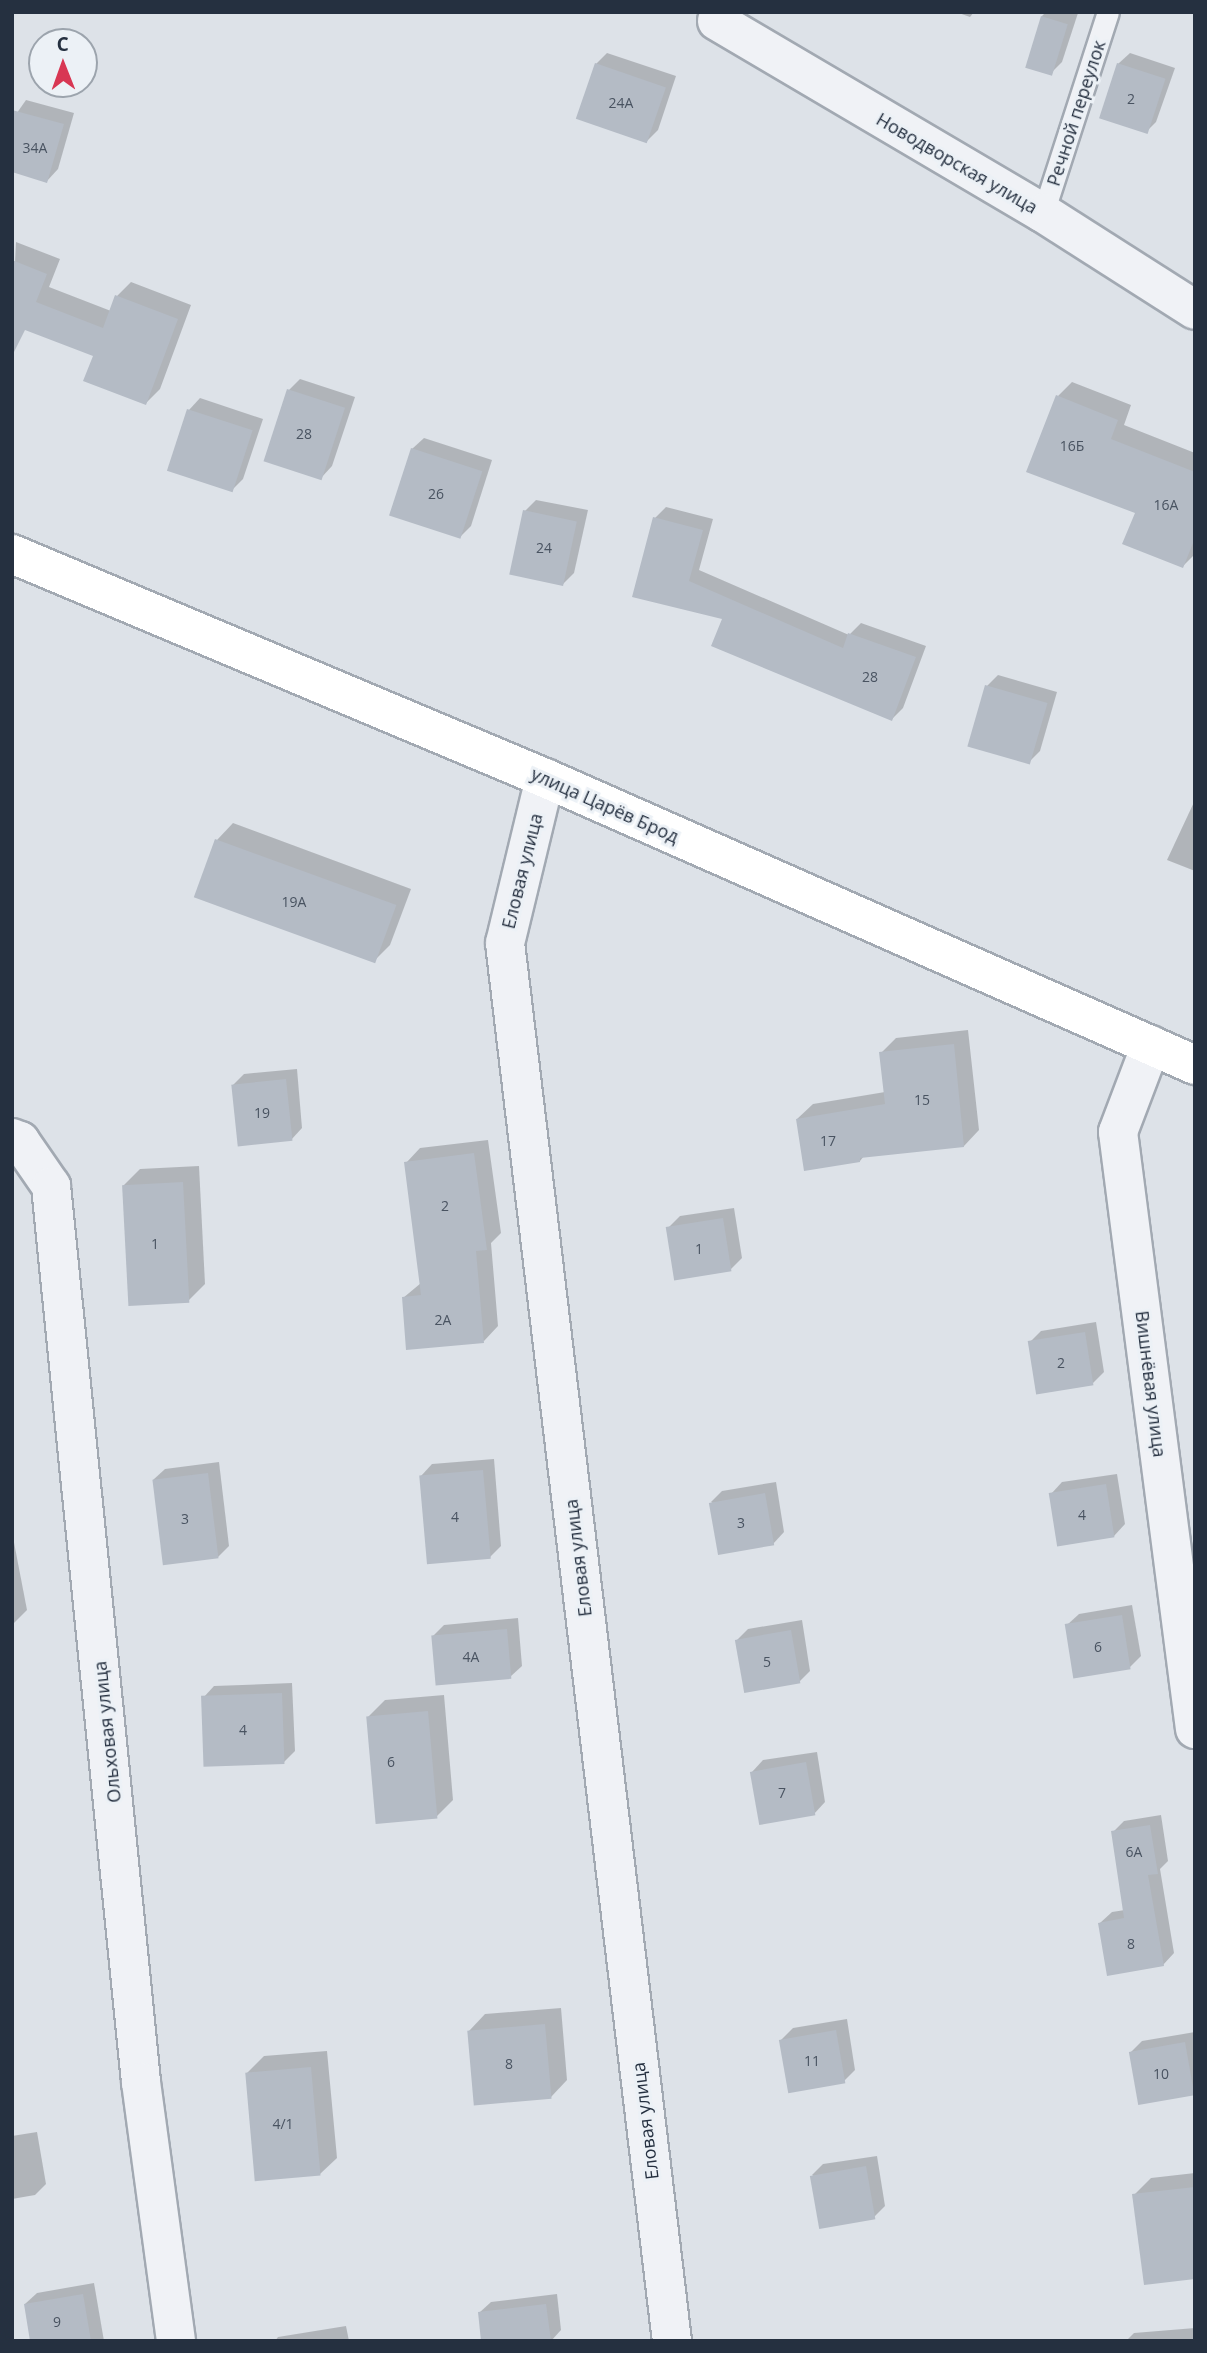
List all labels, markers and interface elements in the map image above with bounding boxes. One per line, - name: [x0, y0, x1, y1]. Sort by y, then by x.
- north arrow: [28, 28, 98, 98]
- text: С: [56, 31, 69, 57]
- street label: Речной переулок: [1042, 37, 1110, 189]
- house number: 2: [1127, 91, 1135, 107]
- house number: 24А: [609, 95, 633, 111]
- street label: Новодворская улица: [873, 108, 1041, 218]
- house number: 34А: [23, 140, 47, 156]
- house number: 28: [296, 426, 312, 442]
- house number: 16Б: [1060, 438, 1084, 454]
- house number: 26: [428, 486, 444, 502]
- house number: 16А: [1154, 497, 1178, 513]
- house number: 24: [536, 540, 552, 556]
- house number: 28: [862, 669, 878, 685]
- street label: улица Царёв Брод: [528, 763, 682, 847]
- street label: Еловая улица: [497, 811, 547, 931]
- house number: 19А: [282, 894, 306, 910]
- house number: 15: [914, 1092, 930, 1108]
- house number: 19: [254, 1105, 270, 1121]
- house number: 17: [820, 1133, 836, 1149]
- house number: 2: [441, 1198, 449, 1214]
- house number: 1: [151, 1236, 159, 1252]
- house number: 1: [695, 1241, 703, 1257]
- street label: Вишнёвая улица: [1131, 1309, 1171, 1459]
- house number: 2А: [435, 1312, 451, 1328]
- house number: 2: [1057, 1355, 1065, 1371]
- street label: Еловая улица: [560, 1498, 596, 1618]
- house number: 4: [1078, 1507, 1086, 1523]
- house number: 4: [451, 1509, 459, 1525]
- house number: 3: [181, 1511, 189, 1527]
- house number: 3: [737, 1515, 745, 1531]
- house number: 6: [1094, 1639, 1102, 1655]
- house number: 4А: [463, 1649, 479, 1665]
- house number: 5: [763, 1654, 771, 1670]
- street label: Ольховая улица: [89, 1660, 125, 1804]
- house number: 4: [239, 1722, 247, 1738]
- house number: 6: [387, 1754, 395, 1770]
- house number: 7: [778, 1785, 786, 1801]
- house number: 6А: [1126, 1844, 1142, 1860]
- house number: 8: [1127, 1936, 1135, 1952]
- house number: 11: [804, 2053, 820, 2069]
- house number: 8: [505, 2056, 513, 2072]
- street label: Еловая улица: [627, 2061, 663, 2181]
- house number: 10: [1153, 2066, 1169, 2082]
- house number: 4/1: [272, 2116, 294, 2132]
- house number: 9: [53, 2314, 61, 2330]

